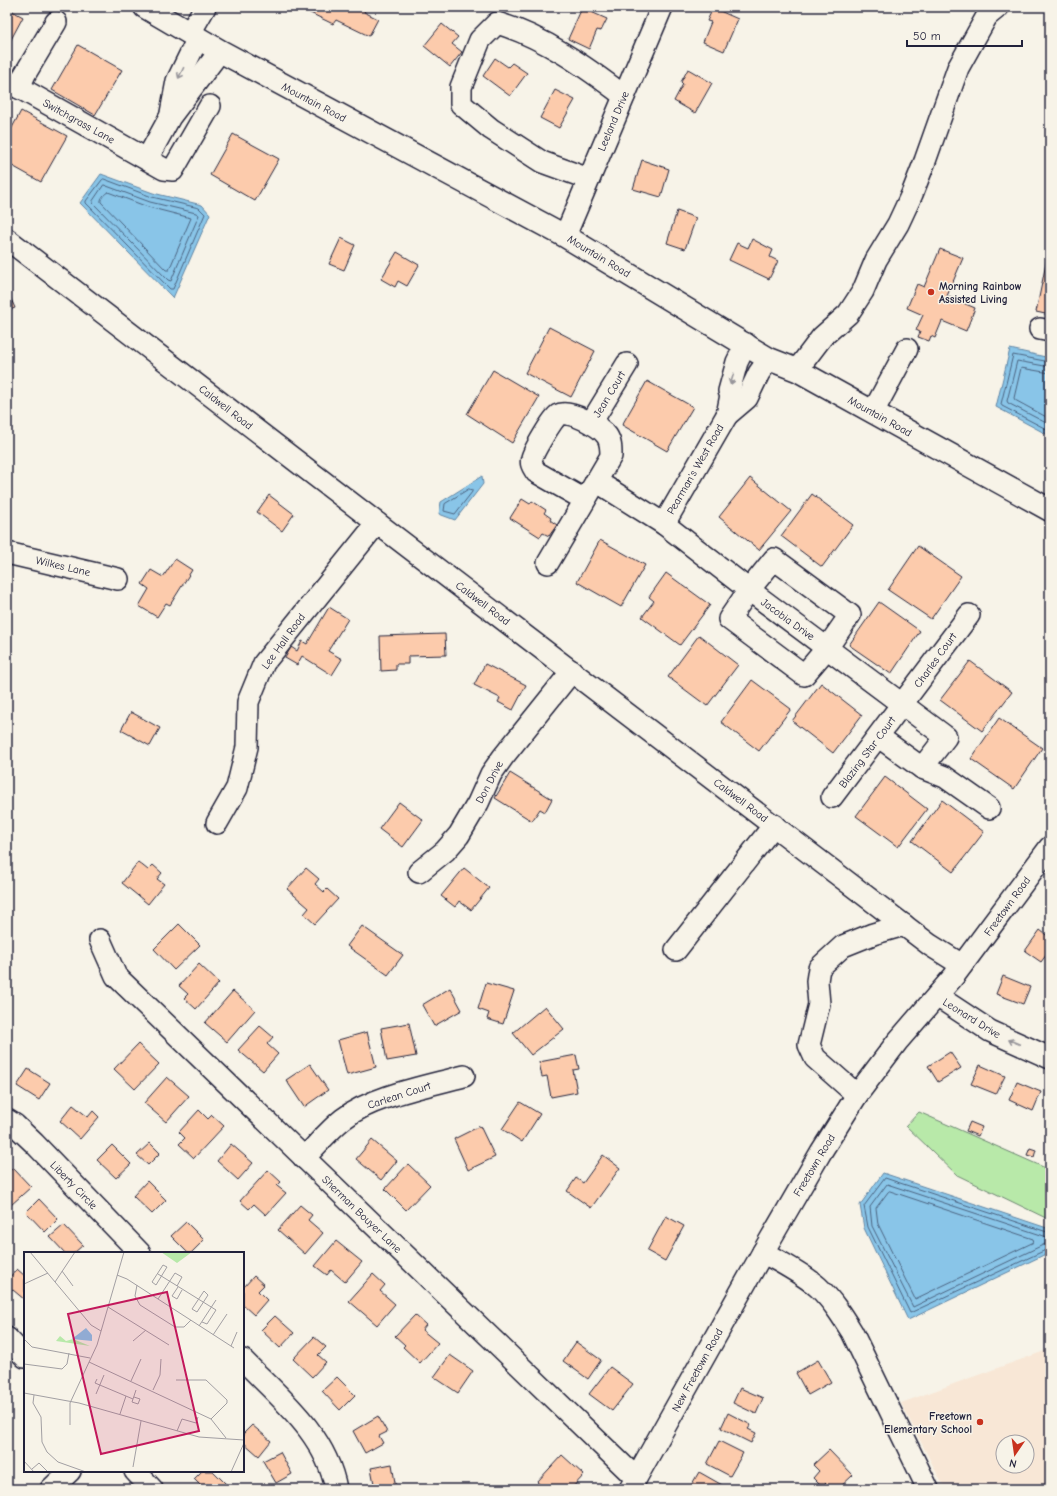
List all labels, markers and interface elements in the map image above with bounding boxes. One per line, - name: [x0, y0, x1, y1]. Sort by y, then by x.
- scale bar: [907, 22, 1022, 48]
- text: 50 m: [913, 29, 941, 43]
- one-way arrow: [177, 66, 184, 78]
- street label: Mountain Road: [279, 80, 348, 125]
- street label: Leeland Drive: [595, 89, 632, 153]
- street label: Switchgrass Lane: [41, 96, 117, 147]
- street label: Mountain Road: [565, 233, 633, 280]
- place label: Morning Rainbow Assisted Living: [939, 280, 1022, 306]
- marker: Morning Rainbow Assisted Living: [926, 287, 936, 297]
- street label: Jean Court: [591, 368, 629, 420]
- one-way arrow: [728, 372, 735, 385]
- street label: Caldwell Road: [196, 382, 255, 433]
- street label: Mountain Road: [845, 393, 914, 439]
- street label: Pearman's West Road: [664, 422, 727, 517]
- street label: Wilkes Lane: [34, 554, 92, 579]
- street label: Caldwell Road: [453, 579, 513, 628]
- street label: Jacobia Drive: [758, 596, 817, 644]
- street label: Lee Hall Road: [259, 611, 308, 672]
- street label: Charles Court: [911, 630, 960, 690]
- street label: Blazing Star Court: [836, 713, 899, 791]
- street label: Don Drive: [473, 758, 506, 806]
- street label: Caldwell Road: [711, 776, 771, 825]
- street label: Freetown Road: [982, 874, 1033, 938]
- street label: Leonard Drive: [940, 996, 1003, 1042]
- one-way arrow: [1009, 1038, 1021, 1045]
- street label: Carlean Court: [366, 1079, 433, 1112]
- street label: Freetown Road: [791, 1132, 838, 1199]
- street label: Liberty Circle: [47, 1159, 100, 1213]
- street label: Sherman Bouyer Lane: [319, 1173, 404, 1256]
- inset map: [24, 1252, 244, 1472]
- street label: New Freetown Road: [669, 1326, 726, 1414]
- place label: Freetown Elementary School: [884, 1410, 972, 1436]
- marker: Freetown Elementary School: [975, 1417, 985, 1427]
- north arrow: [995, 1434, 1035, 1474]
- text: N: [1008, 1456, 1018, 1470]

